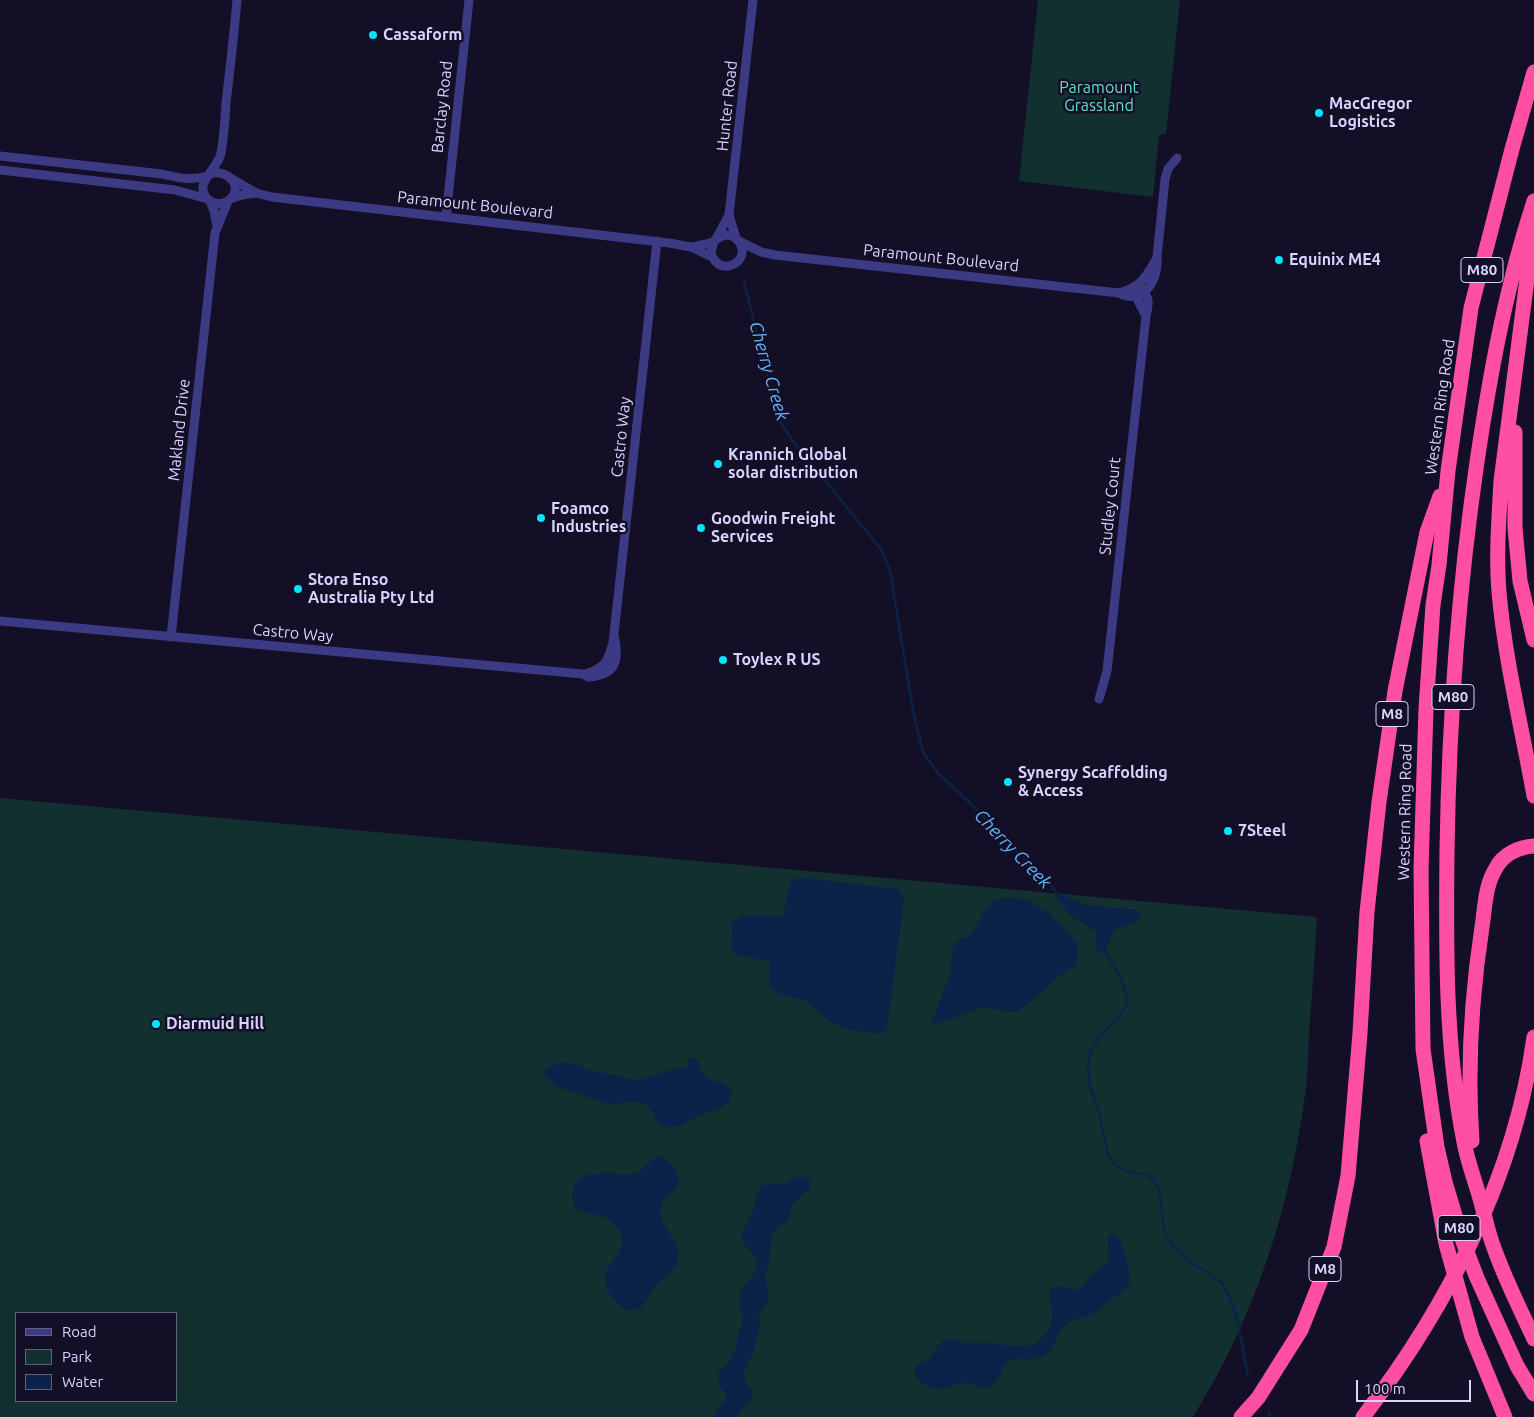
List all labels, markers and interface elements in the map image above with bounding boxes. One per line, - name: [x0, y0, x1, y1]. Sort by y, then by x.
- place label: Cassaform: [383, 25, 462, 45]
- marker: Cassaform: [367, 29, 379, 41]
- street label: Barclay Road: [428, 60, 456, 154]
- street label: Hunter Road: [713, 60, 741, 152]
- park label: Paramount Grassland: [1059, 78, 1139, 116]
- place label: MacGregor Logistics: [1329, 94, 1412, 132]
- marker: MacGregor Logistics: [1313, 107, 1325, 119]
- street label: Paramount Boulevard: [396, 187, 554, 223]
- street label: Paramount Boulevard: [862, 240, 1020, 276]
- place label: Equinix ME4: [1289, 250, 1381, 270]
- marker: Equinix ME4: [1273, 254, 1285, 266]
- road number: M80: [1461, 258, 1503, 282]
- water label: Cherry Creek: [745, 319, 793, 423]
- street label: Western Ring Road: [1421, 338, 1459, 476]
- street label: Makland Drive: [164, 378, 194, 482]
- street label: Castro Way: [607, 396, 635, 478]
- place label: Krannich Global solar distribution: [728, 445, 858, 483]
- street label: Studley Court: [1095, 456, 1125, 556]
- marker: Krannich Global solar distribution: [712, 458, 724, 470]
- place label: Foamco Industries: [551, 499, 626, 537]
- place label: Goodwin Freight Services: [711, 509, 836, 547]
- marker: Foamco Industries: [535, 512, 547, 524]
- marker: Goodwin Freight Services: [695, 522, 707, 534]
- place label: Stora Enso Australia Pty Ltd: [308, 570, 434, 608]
- marker: Stora Enso Australia Pty Ltd: [292, 583, 304, 595]
- street label: Castro Way: [252, 620, 334, 646]
- place label: Toylex R US: [733, 650, 821, 670]
- marker: Toylex R US: [717, 654, 729, 666]
- road number: M80: [1432, 684, 1474, 710]
- road number: M8: [1376, 702, 1408, 726]
- street label: Western Ring Road: [1394, 743, 1416, 881]
- place label: Synergy Scaffolding & Access: [1018, 763, 1168, 801]
- marker: Synergy Scaffolding & Access: [1002, 776, 1014, 788]
- water label: Cherry Creek: [970, 805, 1056, 893]
- place label: 7Steel: [1238, 821, 1286, 841]
- marker: 7Steel: [1222, 825, 1234, 837]
- place label: Diarmuid Hill: [166, 1014, 264, 1034]
- marker: Diarmuid Hill: [150, 1018, 162, 1030]
- road number: M80: [1438, 1216, 1480, 1240]
- road number: M8: [1309, 1256, 1341, 1282]
- legend: [15, 1312, 178, 1402]
- text: Road: [62, 1323, 97, 1340]
- text: Park: [62, 1348, 92, 1365]
- scale bar: [1359, 1370, 1474, 1402]
- text: Water: [62, 1373, 103, 1390]
- text: 100 m: [1364, 1380, 1406, 1397]

